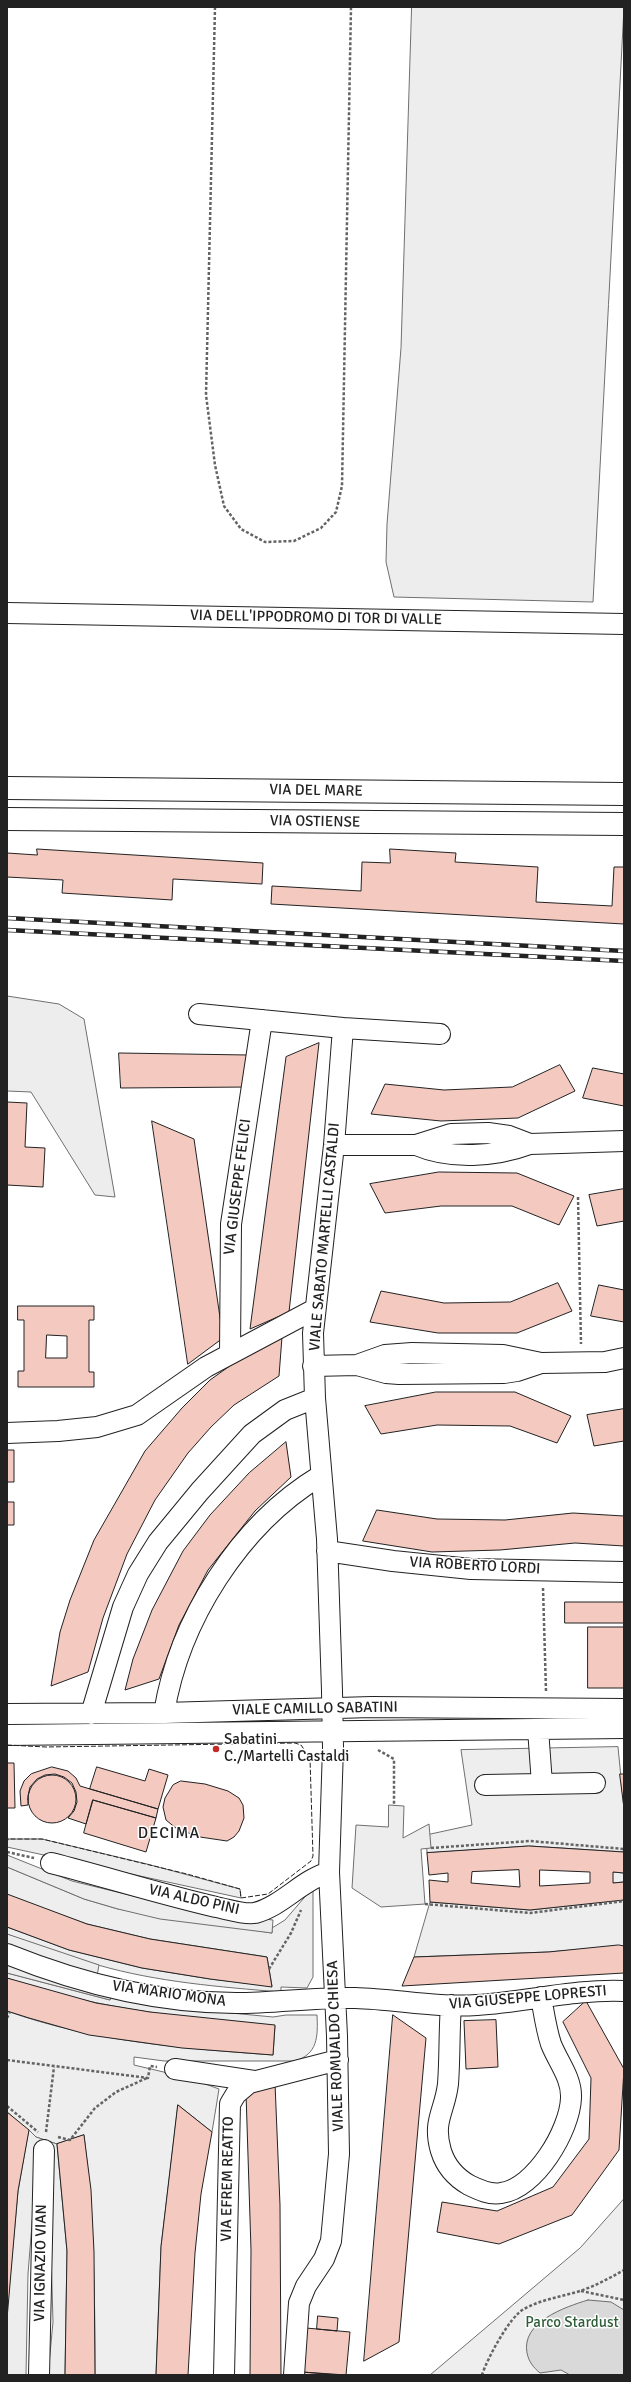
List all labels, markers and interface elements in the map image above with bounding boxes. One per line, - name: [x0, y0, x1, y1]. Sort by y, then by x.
- street label: VIA DELL'IPPODROMO DI TOR DI VALLE: [190, 607, 442, 629]
- street label: VIA DEL MARE: [269, 781, 363, 801]
- street label: VIA OSTIENSE: [270, 812, 360, 832]
- street label: VIA GIUSEPPE FELICI: [221, 1118, 255, 1256]
- street label: VIALE SABATO MARTELLI CASTALDI: [306, 1122, 344, 1352]
- street label: VIA ROBERTO LORDI: [409, 1554, 541, 1578]
- street label: VIALE CAMILLO SABATINI: [232, 1699, 398, 1719]
- place label: Sabatini C./Martelli Castaldi: [224, 1731, 349, 1766]
- marker: Sabatini C./Martelli Castaldi: [211, 1744, 221, 1754]
- district label: DECIMA: [138, 1824, 200, 1844]
- street label: VIA ALDO PINI: [147, 1881, 241, 1919]
- street label: VIALE ROMUALDO CHIESA: [324, 1960, 348, 2132]
- street label: VIA MARIO MONA: [111, 1977, 227, 2011]
- street label: VIA GIUSEPPE LOPRESTI: [448, 1982, 608, 2014]
- street label: VIA EFREM REATTO: [218, 2116, 238, 2242]
- street label: VIA IGNAZIO VIAN: [31, 2204, 51, 2322]
- park label: Parco Stardust: [525, 2314, 619, 2332]

